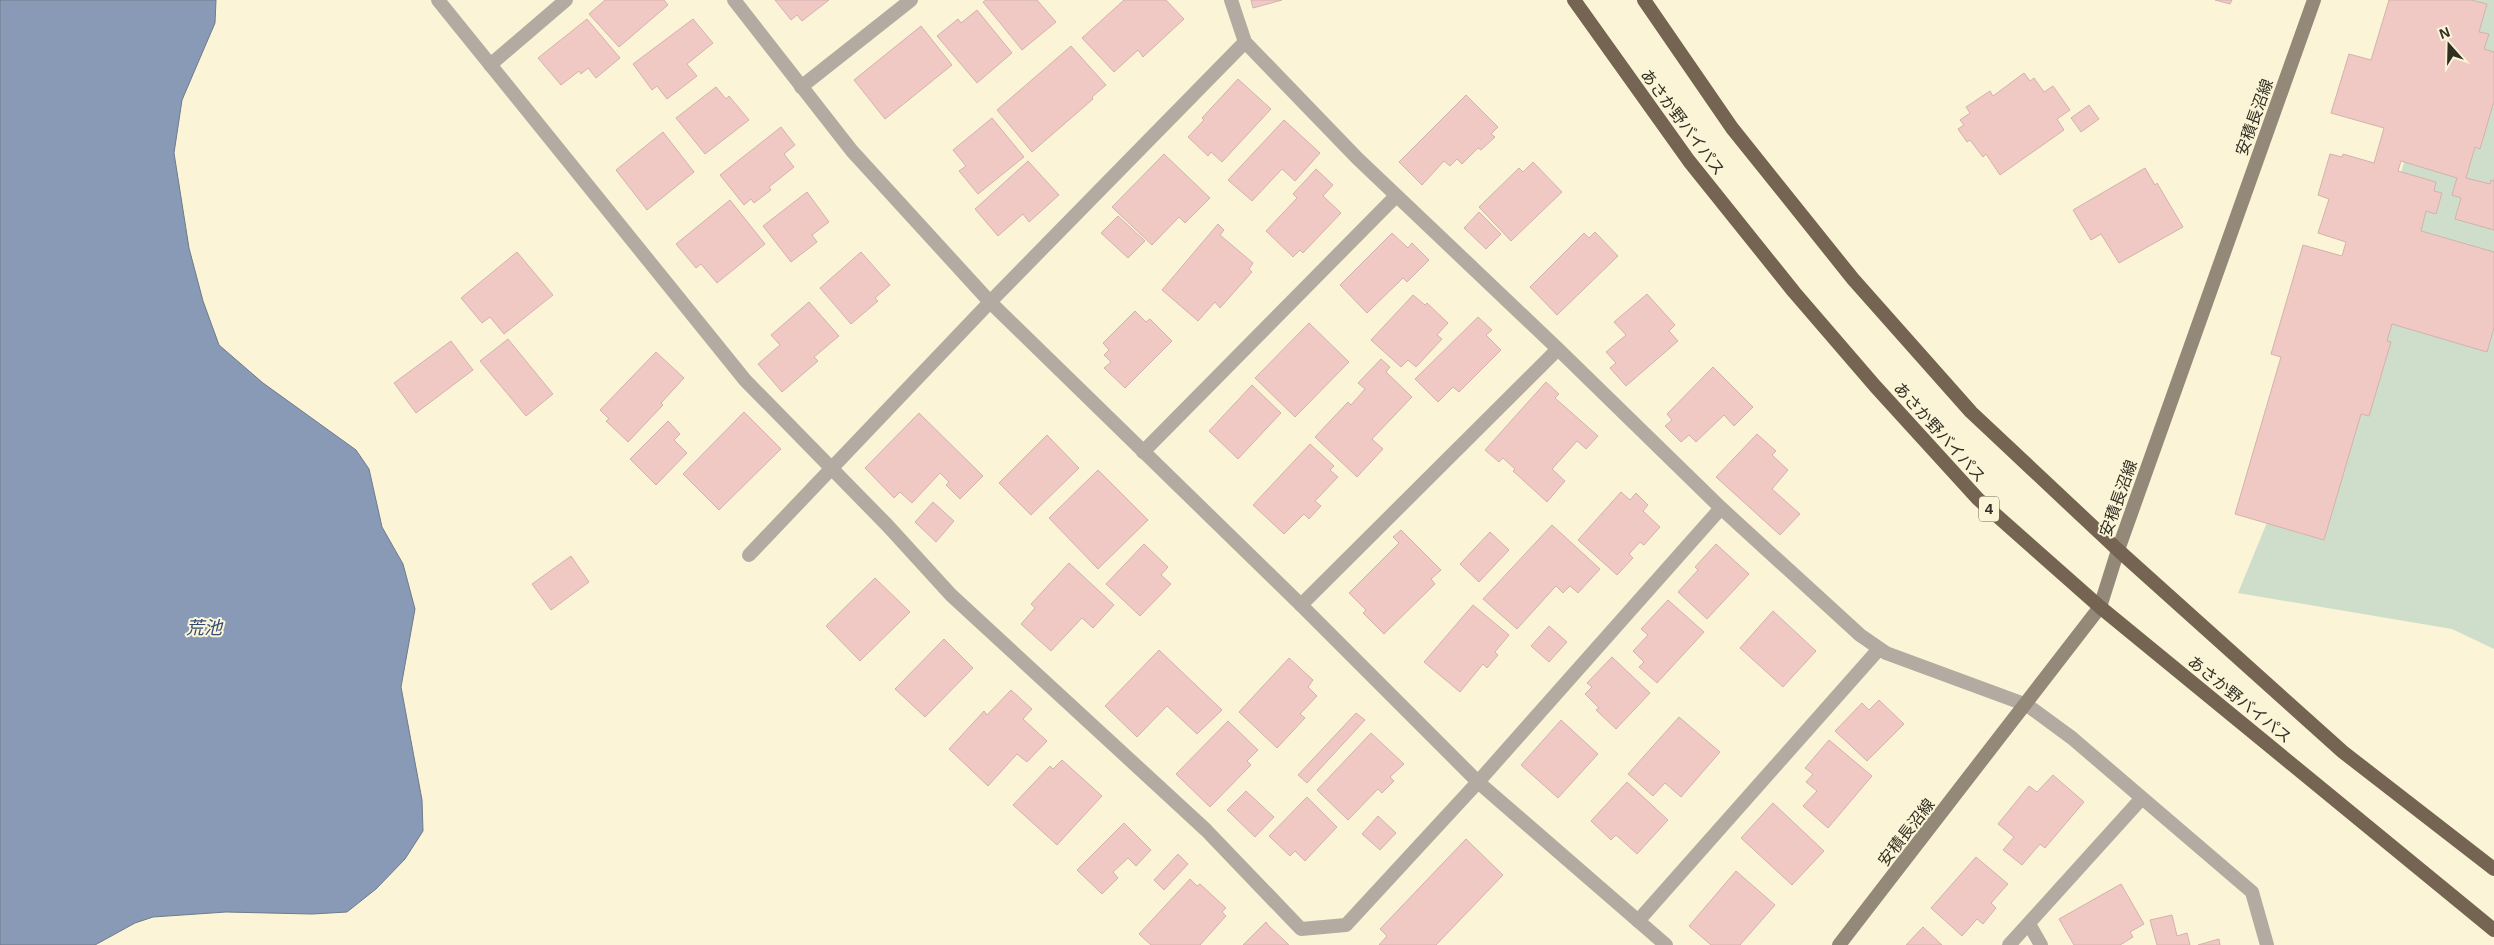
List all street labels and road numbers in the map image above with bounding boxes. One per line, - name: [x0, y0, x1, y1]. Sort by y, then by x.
- street label: あさか野バイパス: [1637, 66, 1728, 178]
- street label: 安積長沼線: [2233, 77, 2276, 158]
- street label: あさか野バイパス: [1891, 379, 1989, 485]
- street label: 安積長沼線: [2097, 458, 2140, 539]
- road number: 4: [1979, 496, 1999, 522]
- street label: あさか野バイパス: [2185, 653, 2295, 746]
- street label: 安積長沼線: [1875, 796, 1938, 869]

